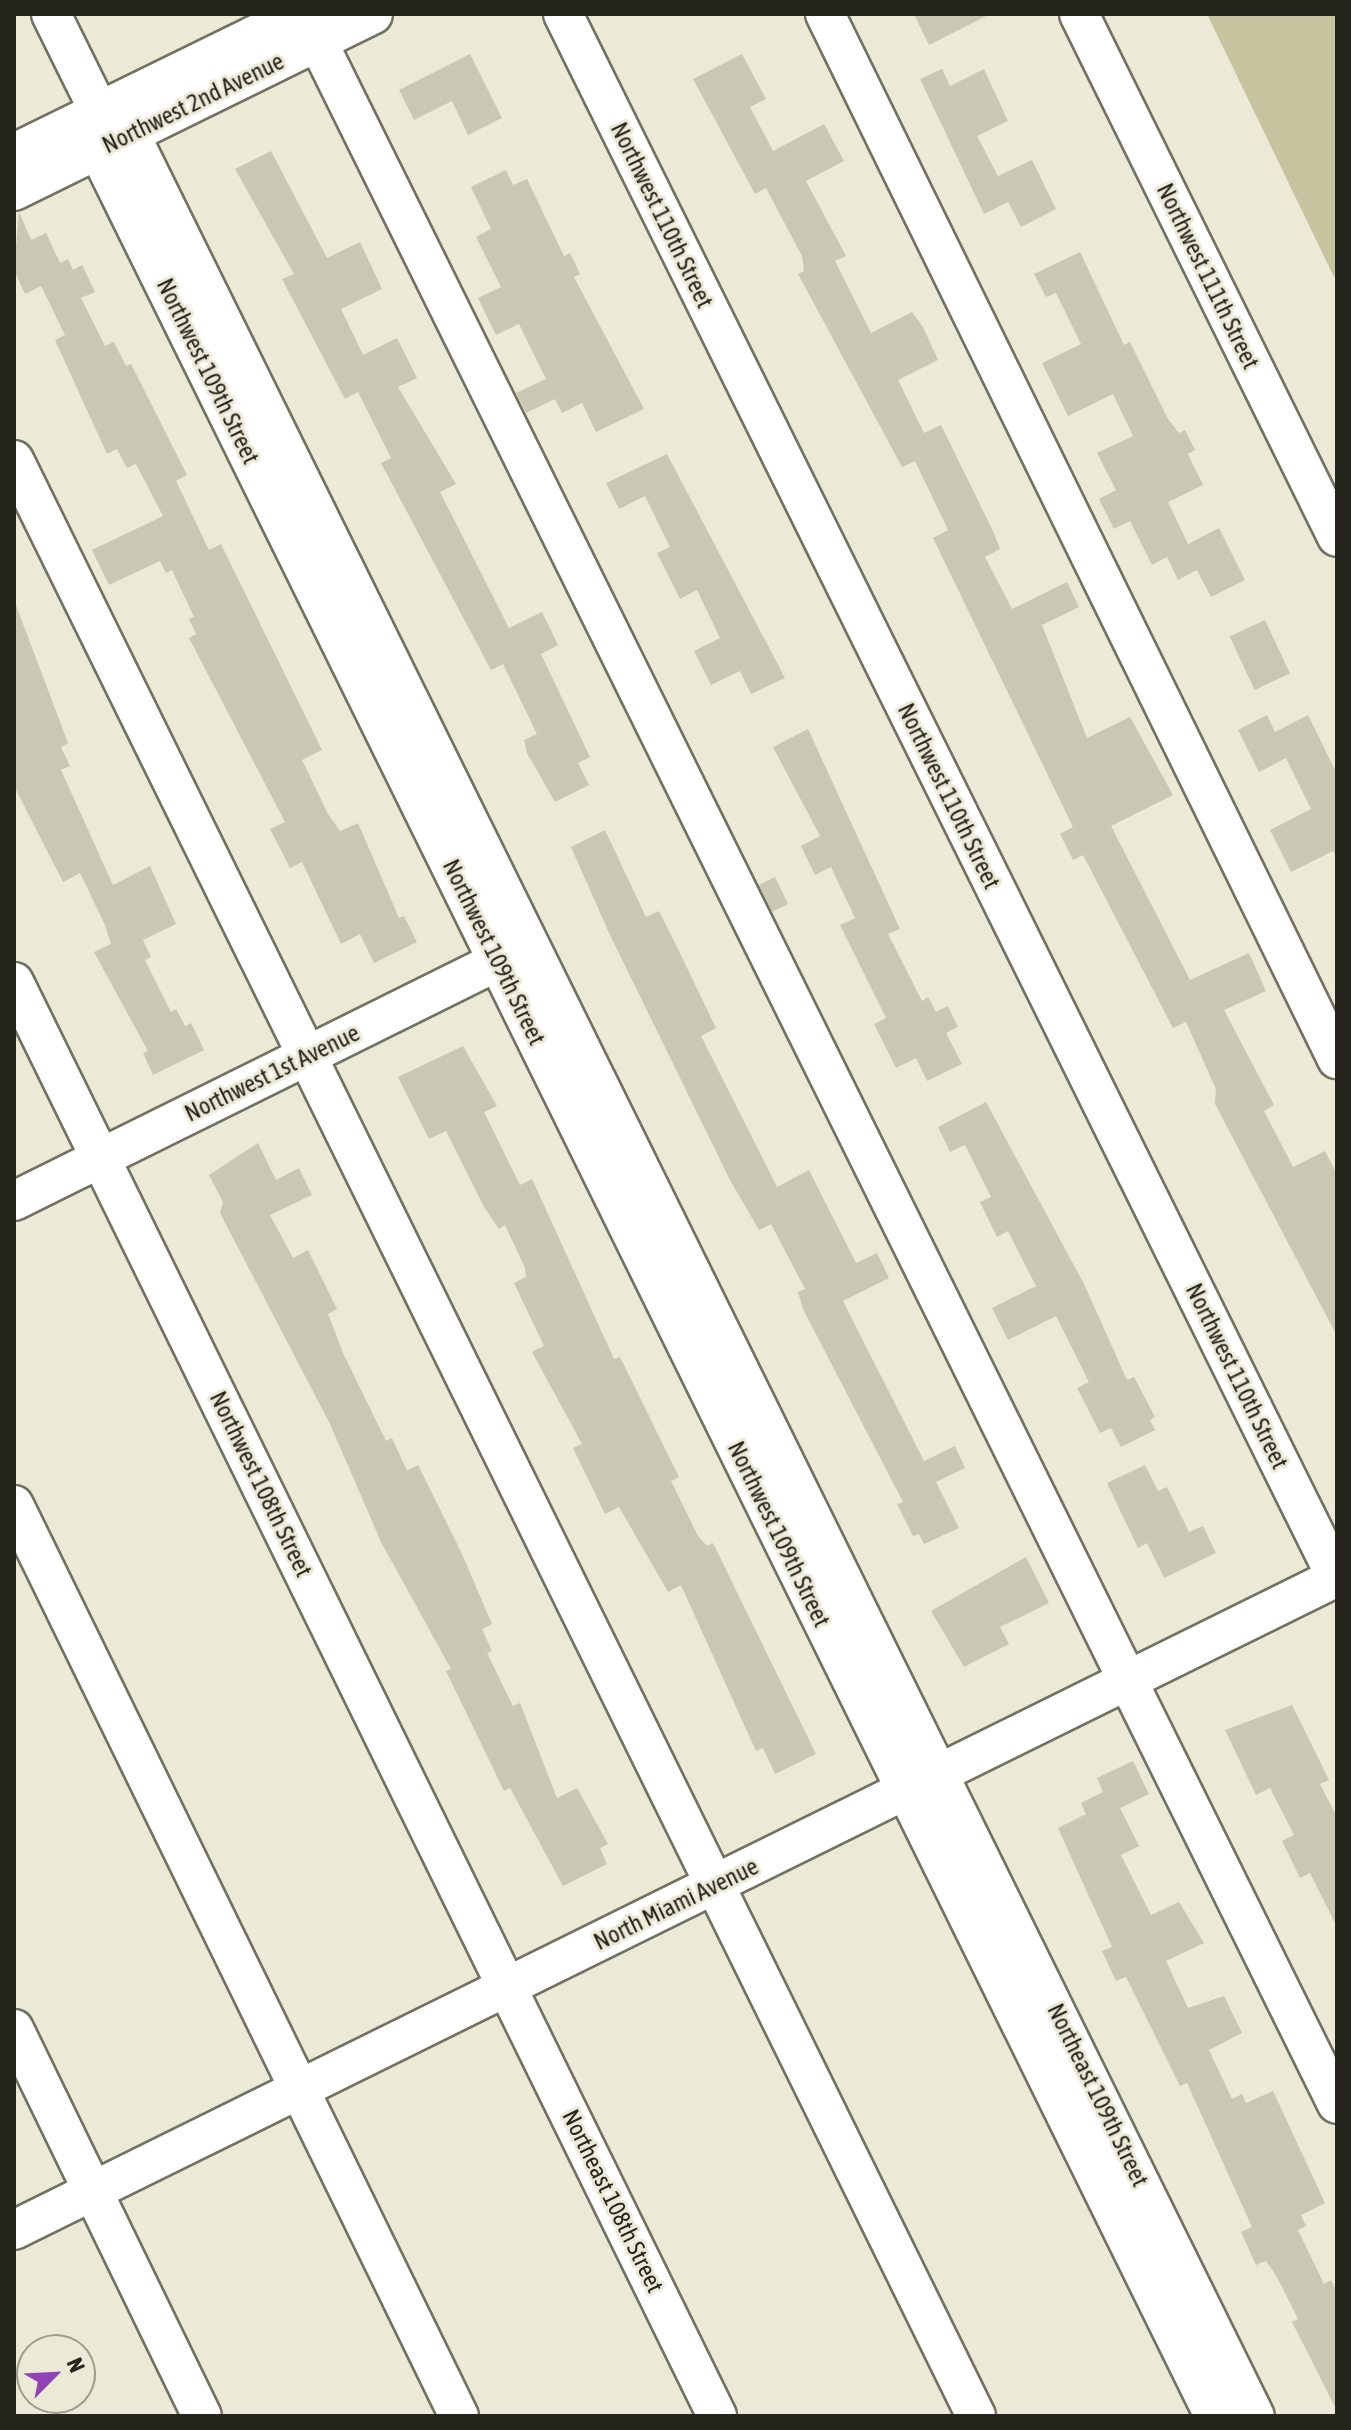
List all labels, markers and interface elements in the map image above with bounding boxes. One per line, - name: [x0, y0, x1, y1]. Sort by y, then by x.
- street label: Northwest 2nd Avenue: [97, 47, 289, 159]
- street label: Northwest 110th Street: [605, 118, 719, 312]
- street label: Northwest 111th Street: [1151, 179, 1265, 373]
- street label: Northwest 109th Street: [151, 274, 265, 468]
- street label: Northwest 110th Street: [892, 699, 1006, 893]
- street label: Northwest 109th Street: [437, 855, 551, 1049]
- street label: Northwest 1st Avenue: [180, 1018, 364, 1128]
- street label: Northwest 110th Street: [1180, 1279, 1294, 1473]
- street label: Northwest 108th Street: [204, 1387, 318, 1581]
- street label: Northwest 109th Street: [722, 1437, 836, 1631]
- street label: North Miami Avenue: [589, 1852, 763, 1956]
- street label: Northeast 109th Street: [1041, 1999, 1155, 2191]
- street label: Northeast 108th Street: [556, 2105, 670, 2297]
- north arrow: [16, 2334, 96, 2414]
- text: N: [62, 2354, 91, 2376]

